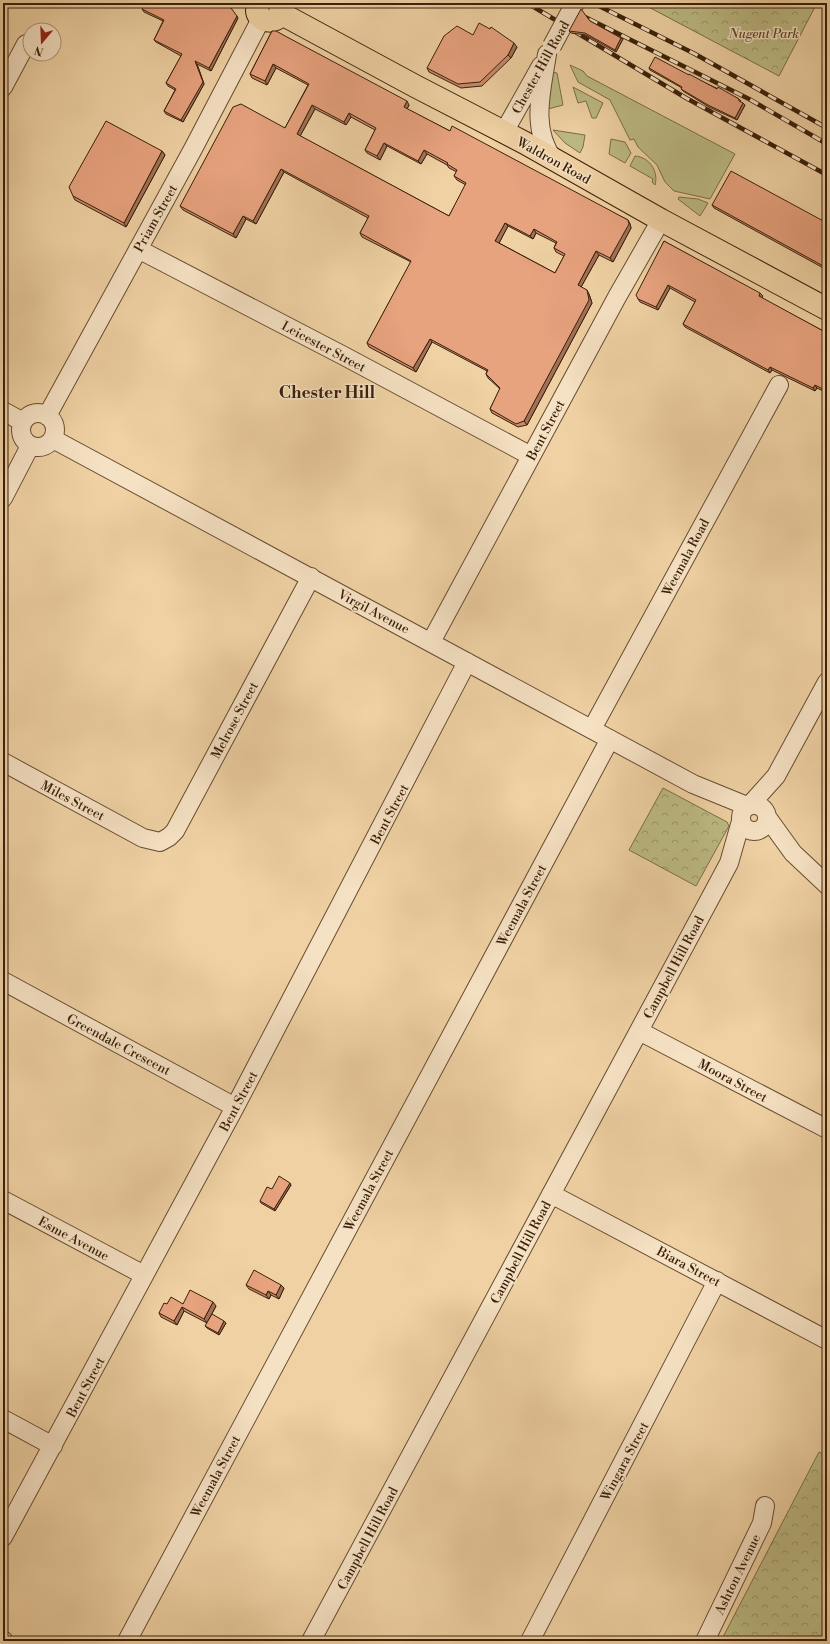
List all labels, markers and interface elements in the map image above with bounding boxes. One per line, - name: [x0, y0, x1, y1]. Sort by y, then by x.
- street label: Chester Hill Road: [509, 18, 573, 117]
- north arrow: [22, 22, 62, 62]
- park label: Nugent Park: [728, 26, 799, 42]
- text: N: [32, 42, 45, 59]
- street label: Waldron Road: [513, 133, 594, 188]
- street label: Priam Street: [131, 181, 181, 255]
- street label: Leicester Street: [279, 318, 369, 376]
- district label: Chester Hill: [279, 382, 376, 404]
- street label: Bent Street: [523, 397, 569, 464]
- street label: Weemala Road: [658, 516, 713, 600]
- street label: Virgil Avenue: [334, 586, 412, 638]
- street label: Melrose Street: [208, 679, 262, 762]
- street label: Miles Street: [38, 777, 107, 825]
- street label: Bent Street: [367, 781, 413, 848]
- street label: Weemala Street: [493, 861, 550, 950]
- street label: Campbell Hill Road: [640, 913, 708, 1022]
- street label: Greendale Crescent: [64, 1011, 173, 1079]
- street label: Moora Street: [695, 1056, 770, 1106]
- street label: Bent Street: [216, 1068, 262, 1135]
- street label: Weemala Street: [340, 1146, 397, 1235]
- street label: Campbell Hill Road: [487, 1198, 555, 1307]
- street label: Esme Avenue: [35, 1213, 112, 1264]
- street label: Biara Street: [653, 1243, 724, 1291]
- street label: Bent Street: [63, 1354, 109, 1421]
- street label: Wingara Street: [597, 1419, 653, 1504]
- street label: Weemala Street: [187, 1432, 244, 1521]
- street label: Campbell Hill Road: [334, 1484, 402, 1593]
- street label: Ashton Avenue: [711, 1531, 764, 1618]

